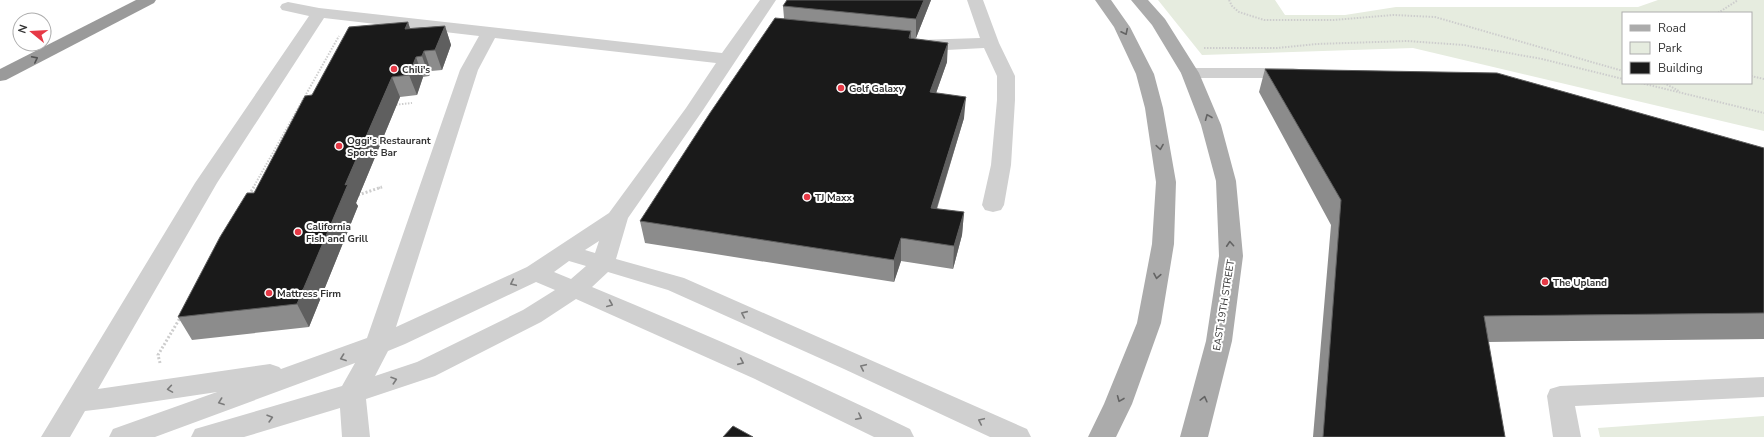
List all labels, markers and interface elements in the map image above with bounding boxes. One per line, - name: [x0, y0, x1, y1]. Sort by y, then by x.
- north arrow: [12, 12, 52, 52]
- legend: [1622, 12, 1752, 84]
- text: Road: [1658, 20, 1686, 36]
- text: N: [15, 23, 31, 35]
- one-way arrow: [1120, 28, 1128, 36]
- text: Park: [1658, 40, 1683, 56]
- one-way arrow: [31, 56, 38, 64]
- text: Building: [1658, 60, 1703, 76]
- place label: Chili's: [402, 63, 430, 77]
- marker: Chili's: [389, 64, 399, 74]
- place label: Golf Galaxy: [849, 82, 904, 96]
- marker: Golf Galaxy: [836, 83, 846, 93]
- one-way arrow: [1205, 113, 1213, 121]
- place label: Oggi's Restaurant Sports Bar: [347, 134, 431, 160]
- marker: Oggi's Restaurant Sports Bar: [334, 141, 344, 151]
- one-way arrow: [1155, 144, 1164, 150]
- place label: TJ Maxx: [815, 191, 852, 205]
- marker: TJ Maxx: [802, 192, 812, 202]
- place label: California Fish and Grill: [306, 220, 369, 246]
- marker: California Fish and Grill: [293, 227, 303, 237]
- one-way arrow: [1226, 241, 1235, 247]
- street label: EAST 19TH STREET: [1210, 259, 1238, 352]
- one-way arrow: [1153, 273, 1162, 279]
- place label: The Upland: [1553, 276, 1607, 290]
- marker: The Upland: [1540, 277, 1550, 287]
- one-way arrow: [510, 278, 517, 286]
- place label: Mattress Firm: [277, 287, 341, 301]
- marker: Mattress Firm: [264, 288, 274, 298]
- one-way arrow: [606, 299, 613, 307]
- one-way arrow: [741, 311, 749, 319]
- one-way arrow: [339, 353, 346, 361]
- one-way arrow: [737, 357, 745, 365]
- one-way arrow: [860, 364, 868, 372]
- one-way arrow: [390, 376, 397, 384]
- one-way arrow: [167, 384, 173, 393]
- one-way arrow: [1116, 396, 1124, 403]
- one-way arrow: [1199, 396, 1208, 403]
- one-way arrow: [217, 397, 224, 406]
- one-way arrow: [855, 412, 862, 419]
- one-way arrow: [266, 415, 273, 423]
- one-way arrow: [978, 418, 986, 426]

